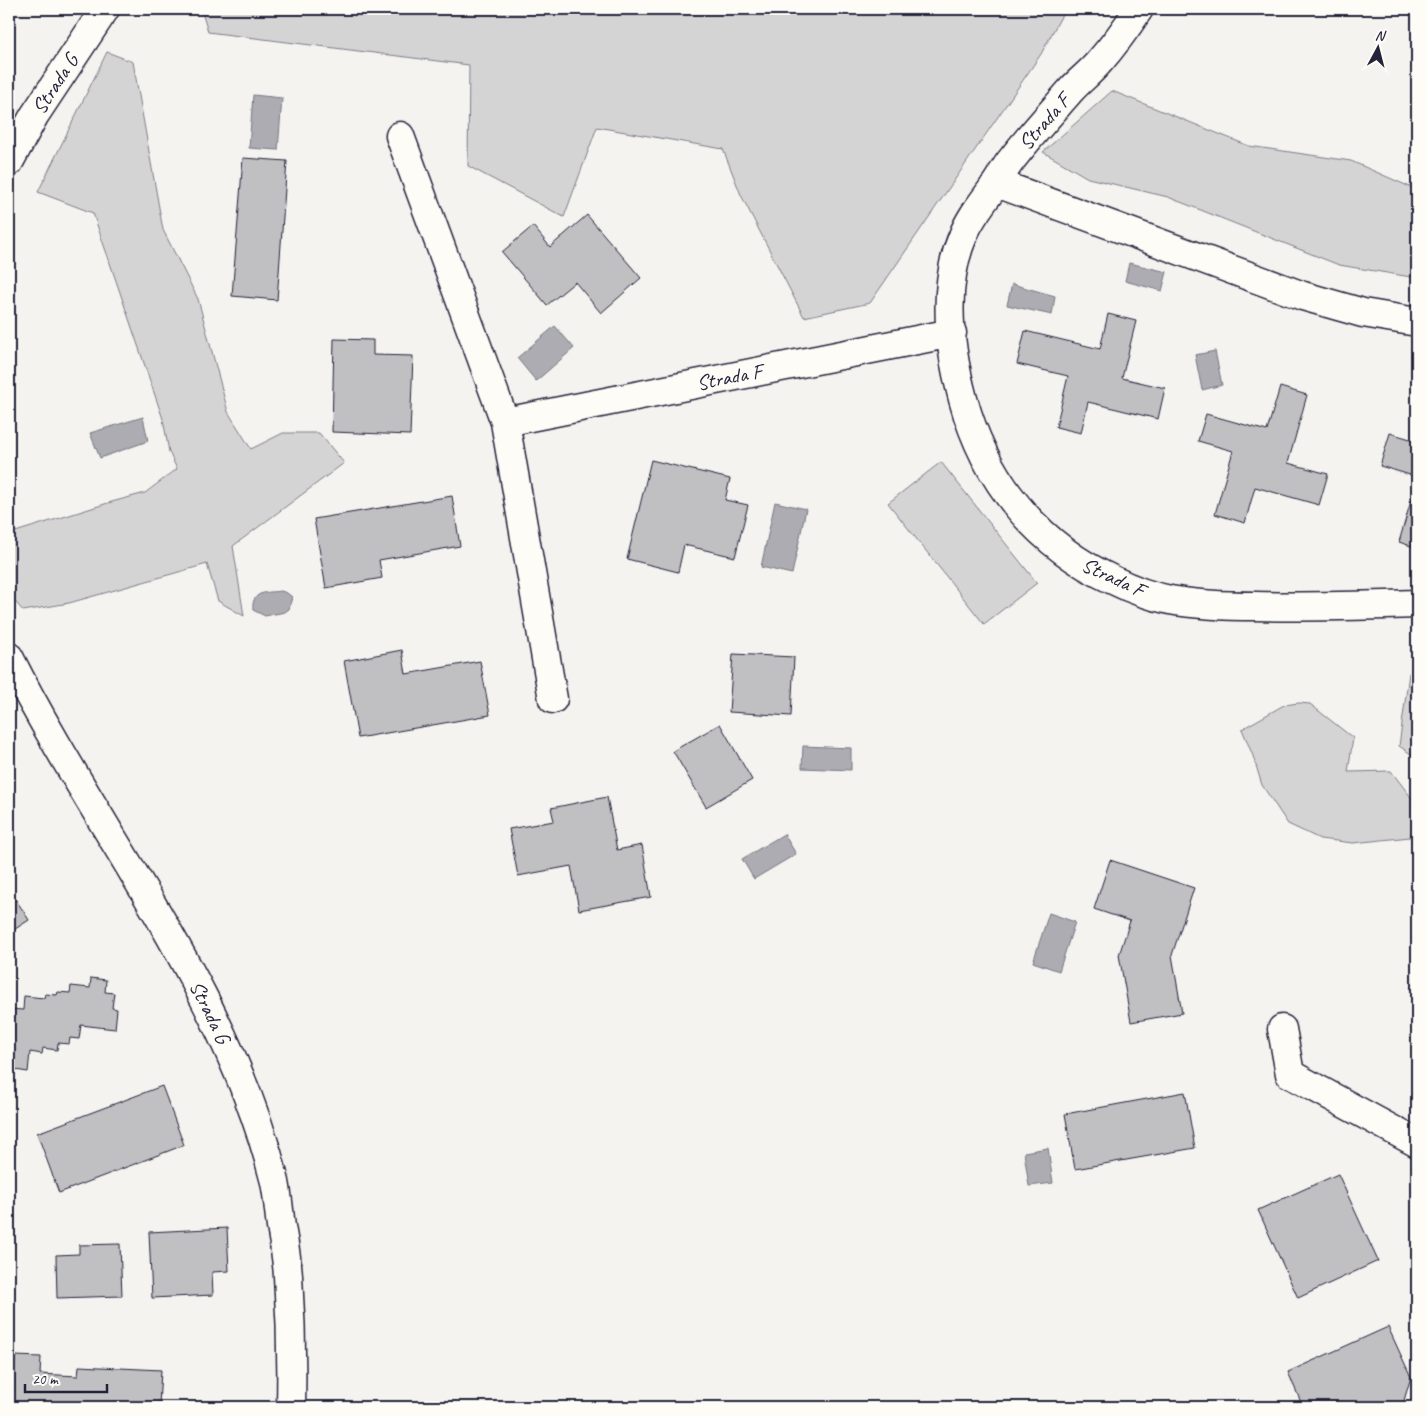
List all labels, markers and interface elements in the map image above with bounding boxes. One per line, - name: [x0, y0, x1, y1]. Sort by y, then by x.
- north arrow: [1354, 22, 1404, 72]
- text: N: [1374, 27, 1387, 45]
- street label: Strada G: [26, 47, 85, 119]
- street label: Strada F: [1013, 85, 1078, 155]
- street label: Strada F: [694, 357, 768, 396]
- street label: Strada F: [1078, 551, 1152, 605]
- street label: Strada G: [184, 977, 237, 1050]
- scale bar: [25, 1361, 108, 1393]
- text: 20 m: [32, 1370, 59, 1389]

